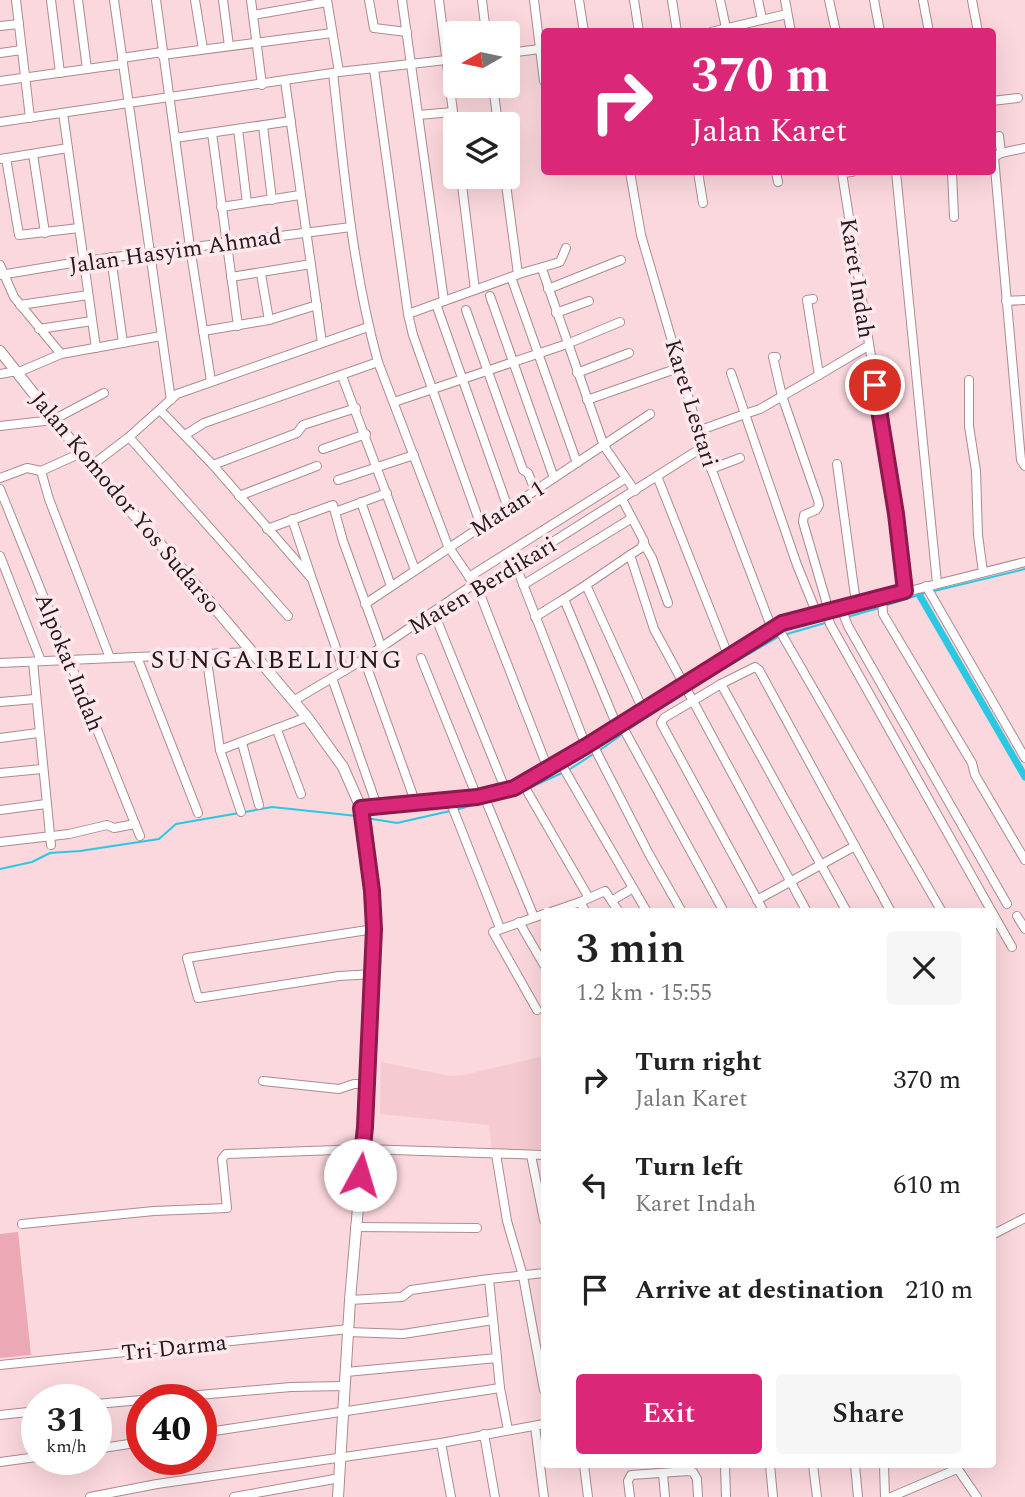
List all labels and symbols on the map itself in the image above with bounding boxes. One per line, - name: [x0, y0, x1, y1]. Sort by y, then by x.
- north arrow: [443, 21, 520, 98]
- street label: Karet Indah: [830, 216, 883, 341]
- street label: Jalan Hasyim Ahmad: [67, 219, 284, 284]
- street label: Karet Lestari: [654, 335, 727, 472]
- pin: [845, 355, 905, 415]
- street label: Jalan Komodor Yos Sudarso: [21, 384, 229, 622]
- street label: Matan 1: [463, 472, 552, 547]
- street label: Maten Berdikari: [402, 528, 564, 644]
- street label: Alpokat Indah: [25, 588, 112, 737]
- district label: SUNGAIBELIUNG: [151, 640, 403, 680]
- position arrow: [323, 1138, 397, 1212]
- street label: Tri Darma: [120, 1326, 229, 1371]
- speed limit sign: 40: [126, 1384, 217, 1475]

